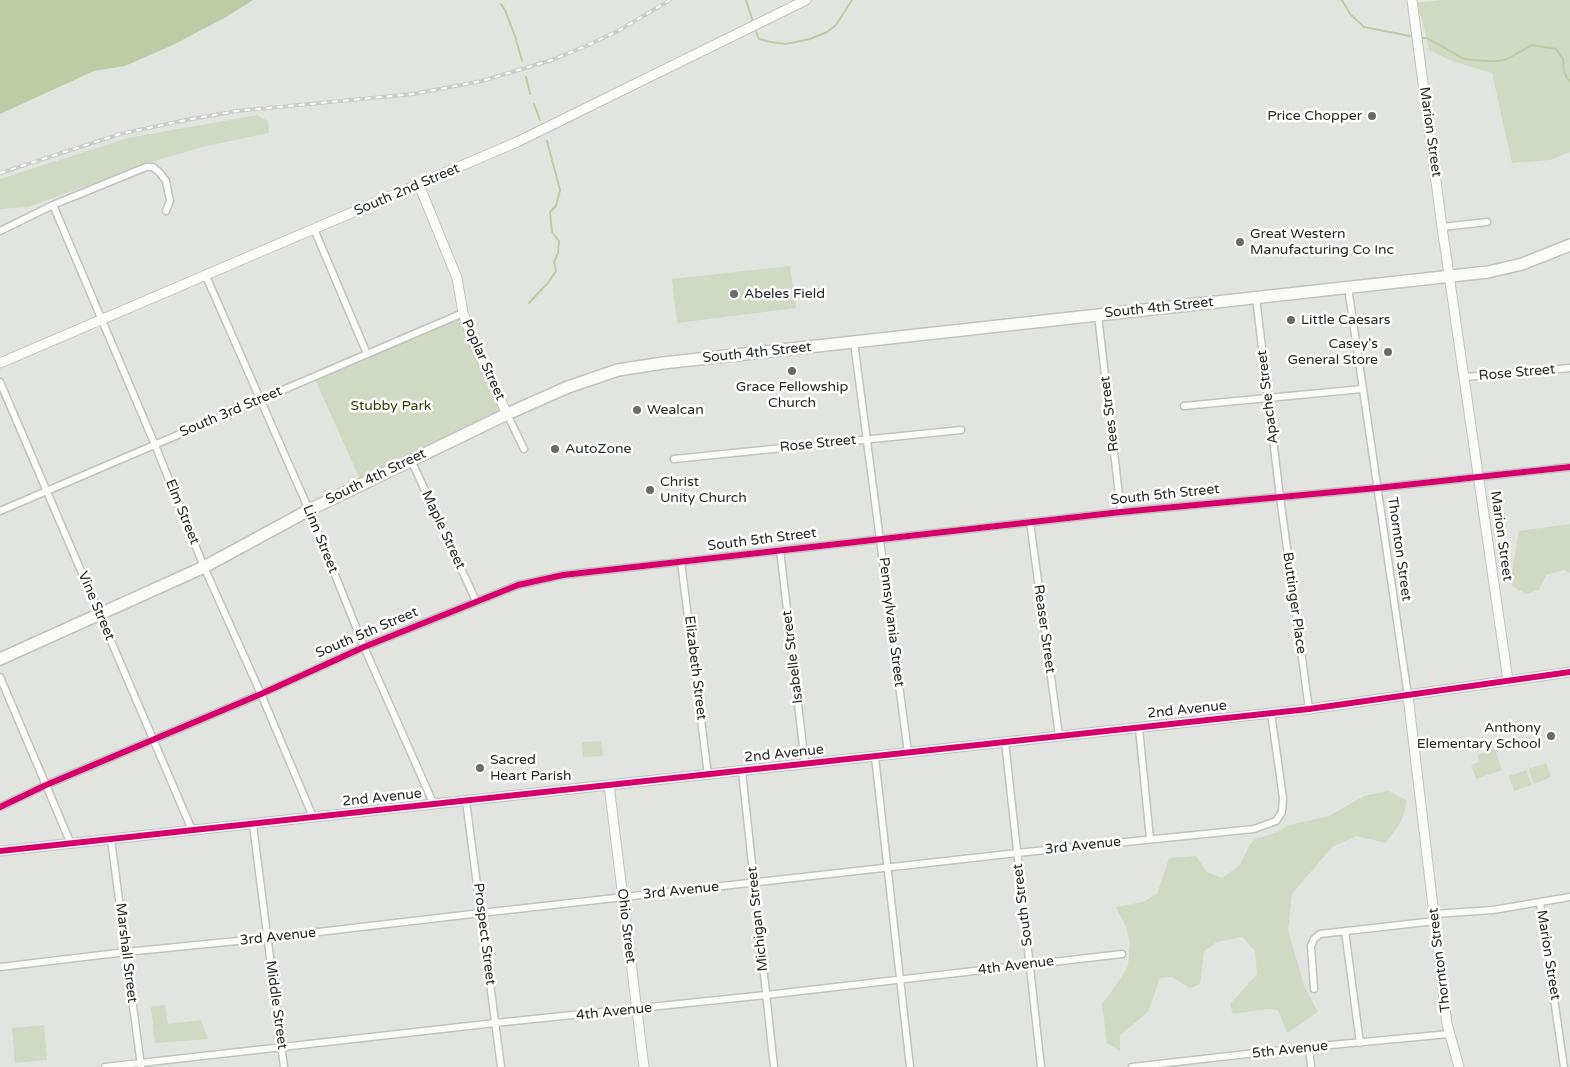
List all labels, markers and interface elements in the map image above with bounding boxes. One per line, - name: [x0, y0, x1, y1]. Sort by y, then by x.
- street label: Marion Street: [1415, 86, 1445, 178]
- place label: Price Chopper: [1267, 108, 1362, 124]
- marker: Price Chopper: [1366, 110, 1378, 122]
- street label: South 2nd Street: [352, 160, 462, 220]
- place label: Great Western Manufacturing Co Inc: [1250, 226, 1394, 258]
- marker: Great Western Manufacturing Co Inc: [1234, 236, 1246, 248]
- place label: Abeles Field: [744, 286, 825, 302]
- marker: Abeles Field: [728, 288, 740, 300]
- street label: South 4th Street: [1104, 294, 1214, 322]
- place label: Little Caesars: [1301, 312, 1390, 328]
- marker: Little Caesars: [1285, 314, 1297, 326]
- street label: Poplar Street: [458, 317, 508, 403]
- place label: Casey's General Store: [1288, 336, 1378, 368]
- street label: South 4th Street: [702, 339, 812, 367]
- marker: Casey's General Store: [1382, 346, 1394, 358]
- street label: Apache Street: [1254, 349, 1282, 445]
- street label: Rose Street: [1478, 361, 1556, 385]
- marker: Grace Fellowship Church: [786, 365, 798, 377]
- street label: Rees Street: [1097, 375, 1123, 453]
- place label: Grace Fellowship Church: [736, 379, 848, 412]
- street label: South 3rd Street: [177, 383, 285, 441]
- park label: Stubby Park: [351, 398, 431, 414]
- place label: Wealcan: [647, 402, 704, 418]
- marker: Wealcan: [631, 404, 643, 416]
- street label: Rose Street: [779, 432, 857, 456]
- place label: AutoZone: [565, 441, 631, 457]
- marker: AutoZone: [549, 443, 561, 455]
- street label: South 4th Street: [323, 445, 429, 509]
- place label: Christ Unity Church: [660, 474, 747, 507]
- street label: Elm Street: [161, 477, 203, 547]
- street label: South 5th Street: [1110, 481, 1220, 509]
- marker: Christ Unity Church: [644, 484, 656, 496]
- street label: Maple Street: [417, 488, 469, 572]
- street label: Marion Street: [1486, 490, 1516, 582]
- street label: Thornton Street: [1383, 496, 1415, 602]
- street label: Linn Street: [299, 502, 341, 576]
- street label: South 5th Street: [707, 525, 817, 555]
- street label: Buttinger Place: [1279, 551, 1309, 655]
- street label: Pennsylvania Street: [875, 556, 907, 688]
- street label: Vine Street: [74, 569, 118, 643]
- street label: Reaser Street: [1029, 584, 1059, 674]
- street label: South 5th Street: [313, 604, 421, 662]
- street label: Isabelle Street: [779, 609, 807, 705]
- street label: Elizabeth Street: [680, 615, 710, 721]
- street label: 2nd Avenue: [1146, 697, 1228, 723]
- place label: Anthony Elementary School: [1417, 720, 1541, 752]
- marker: Anthony Elementary School: [1545, 730, 1557, 742]
- street label: 2nd Avenue: [743, 741, 825, 767]
- place label: Sacred Heart Parish: [490, 752, 572, 784]
- marker: Sacred Heart Parish: [474, 762, 486, 774]
- street label: 2nd Avenue: [341, 785, 423, 811]
- street label: 3rd Avenue: [1044, 834, 1122, 858]
- street label: South Street: [1010, 863, 1036, 947]
- street label: Michigan Street: [744, 866, 772, 972]
- street label: 3rd Avenue: [642, 879, 720, 903]
- street label: Prospect Street: [469, 882, 499, 986]
- street label: Ohio Street: [613, 888, 639, 964]
- street label: Marshall Street: [112, 902, 140, 1004]
- street label: Thornton Street: [1425, 907, 1455, 1013]
- street label: Marion Street: [1533, 909, 1563, 1001]
- street label: 3rd Avenue: [239, 925, 317, 949]
- street label: 4th Avenue: [977, 953, 1055, 979]
- street label: Middle Street: [261, 959, 291, 1051]
- street label: 4th Avenue: [575, 1000, 653, 1024]
- street label: 5th Avenue: [1251, 1038, 1329, 1062]

